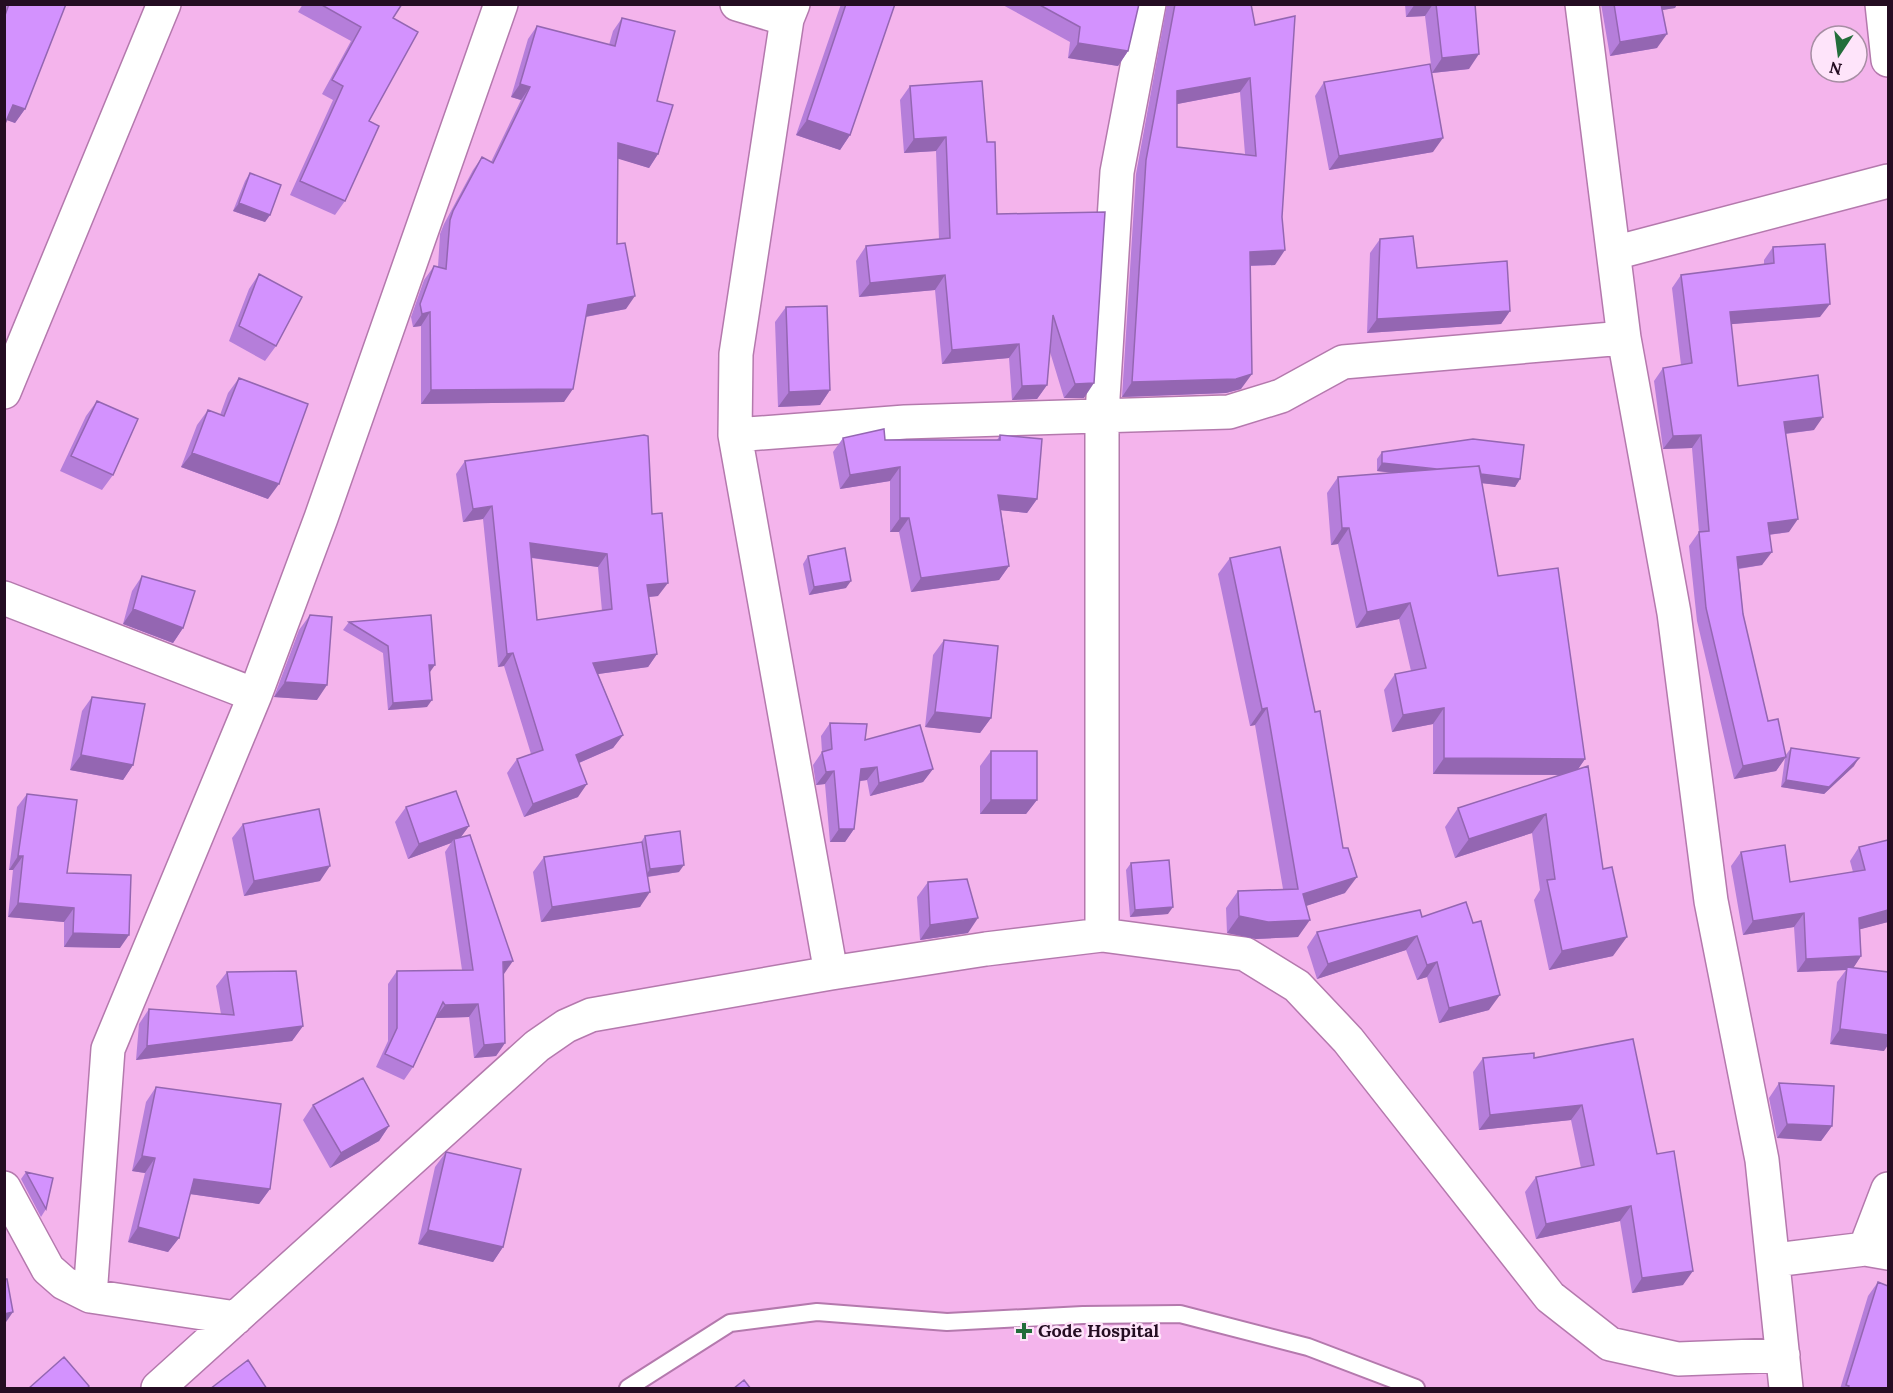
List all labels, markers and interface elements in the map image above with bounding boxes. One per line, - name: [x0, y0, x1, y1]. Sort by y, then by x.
- north arrow: [1809, 24, 1869, 84]
- text: N: [1827, 57, 1844, 80]
- place label: Gode Hospital: [1038, 1319, 1159, 1342]
- marker: Gode Hospital: [1015, 1322, 1033, 1340]

